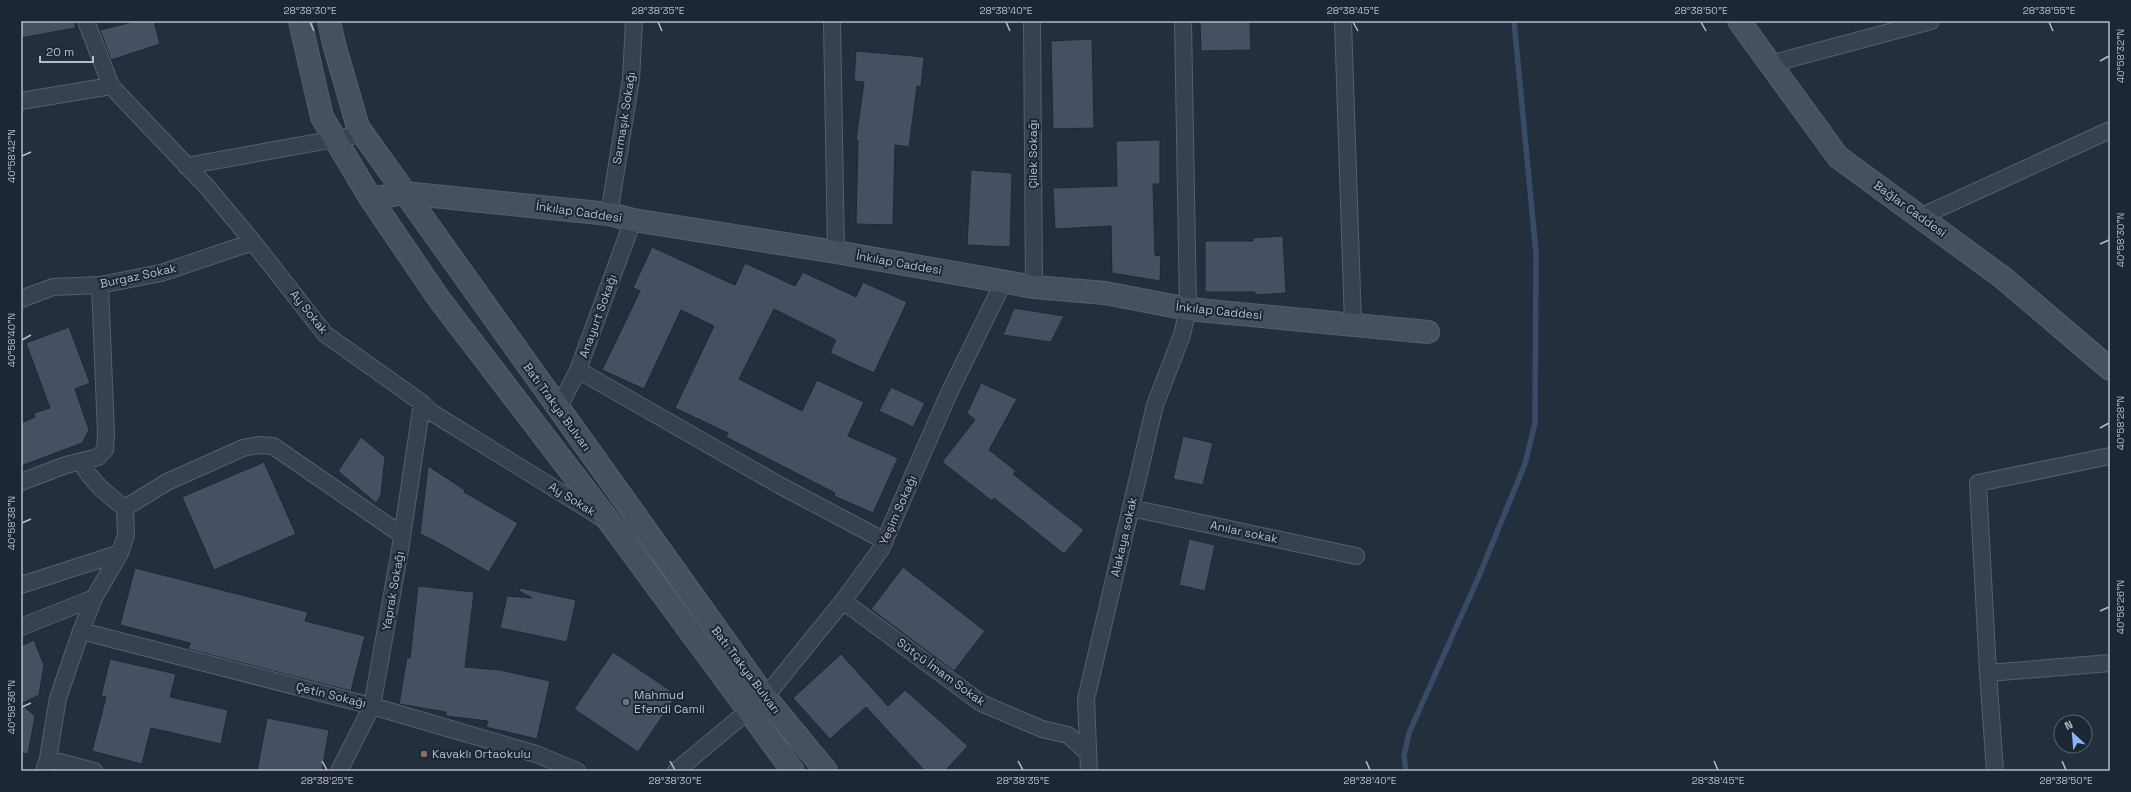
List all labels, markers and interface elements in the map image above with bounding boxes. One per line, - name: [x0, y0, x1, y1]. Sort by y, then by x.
- text: 28°38'30"E: [283, 4, 337, 17]
- text: 28°38'35"E: [632, 4, 685, 17]
- text: 28°38'40"E: [980, 4, 1033, 17]
- text: 28°38'45"E: [1327, 4, 1380, 17]
- text: 28°38'50"E: [1674, 4, 1728, 17]
- text: 28°38'55"E: [2023, 4, 2076, 17]
- text: 40°58'32"N: [2114, 29, 2127, 83]
- scale bar: [40, 38, 93, 64]
- text: 20 m: [46, 44, 74, 60]
- street label: Sarmaşık Sokağı: [609, 71, 639, 165]
- street label: Çilek Sokağı: [1025, 120, 1041, 188]
- text: 40°58'42"N: [5, 129, 18, 183]
- street label: Bağlar Caddesi: [1870, 177, 1950, 241]
- street label: İnkılap Caddesi: [535, 198, 623, 226]
- text: 40°58'30"N: [2114, 213, 2127, 267]
- street label: İnkılap Caddesi: [855, 248, 943, 278]
- street label: Burgaz Sokak: [98, 260, 178, 292]
- street label: Anayurt Sokağı: [575, 272, 621, 360]
- street label: Ay Sokak: [286, 287, 332, 338]
- street label: İnkılap Caddesi: [1175, 299, 1263, 323]
- text: 40°58'40"N: [5, 313, 18, 367]
- street label: Batı Trakya Bulvarı: [519, 360, 595, 454]
- text: 40°58'28"N: [2114, 396, 2127, 450]
- street label: Yeşim Sokağı: [876, 473, 920, 547]
- street label: Ay Sokak: [546, 478, 599, 520]
- street label: Alakaya sokak: [1107, 495, 1141, 578]
- text: 40°58'38"N: [5, 496, 18, 550]
- street label: Anılar sokak: [1209, 517, 1280, 547]
- street label: Yaprak Sokağı: [378, 550, 408, 632]
- text: 40°58'26"N: [2114, 580, 2127, 634]
- street label: Batı Trakya Bulvarı: [708, 623, 784, 717]
- street label: Sütçü İmam Sokak: [894, 634, 989, 710]
- street label: Çetin Sokağı: [294, 679, 368, 711]
- text: 40°58'36"N: [5, 680, 18, 734]
- place label: Mahmud Efendi Camii: [634, 687, 705, 717]
- marker: Mahmud Efendi Camii: [621, 697, 631, 707]
- north arrow: [2053, 714, 2093, 754]
- text: N: [2062, 717, 2075, 733]
- place label: Kavaklı Ortaokulu: [432, 746, 531, 762]
- marker: Kavaklı Ortaokulu: [419, 749, 429, 759]
- text: 28°38'25"E: [301, 774, 354, 787]
- text: 28°38'30"E: [648, 774, 702, 787]
- text: 28°38'35"E: [997, 774, 1050, 787]
- text: 28°38'40"E: [1344, 774, 1397, 787]
- text: 28°38'45"E: [1692, 774, 1745, 787]
- text: 28°38'50"E: [2039, 774, 2093, 787]

